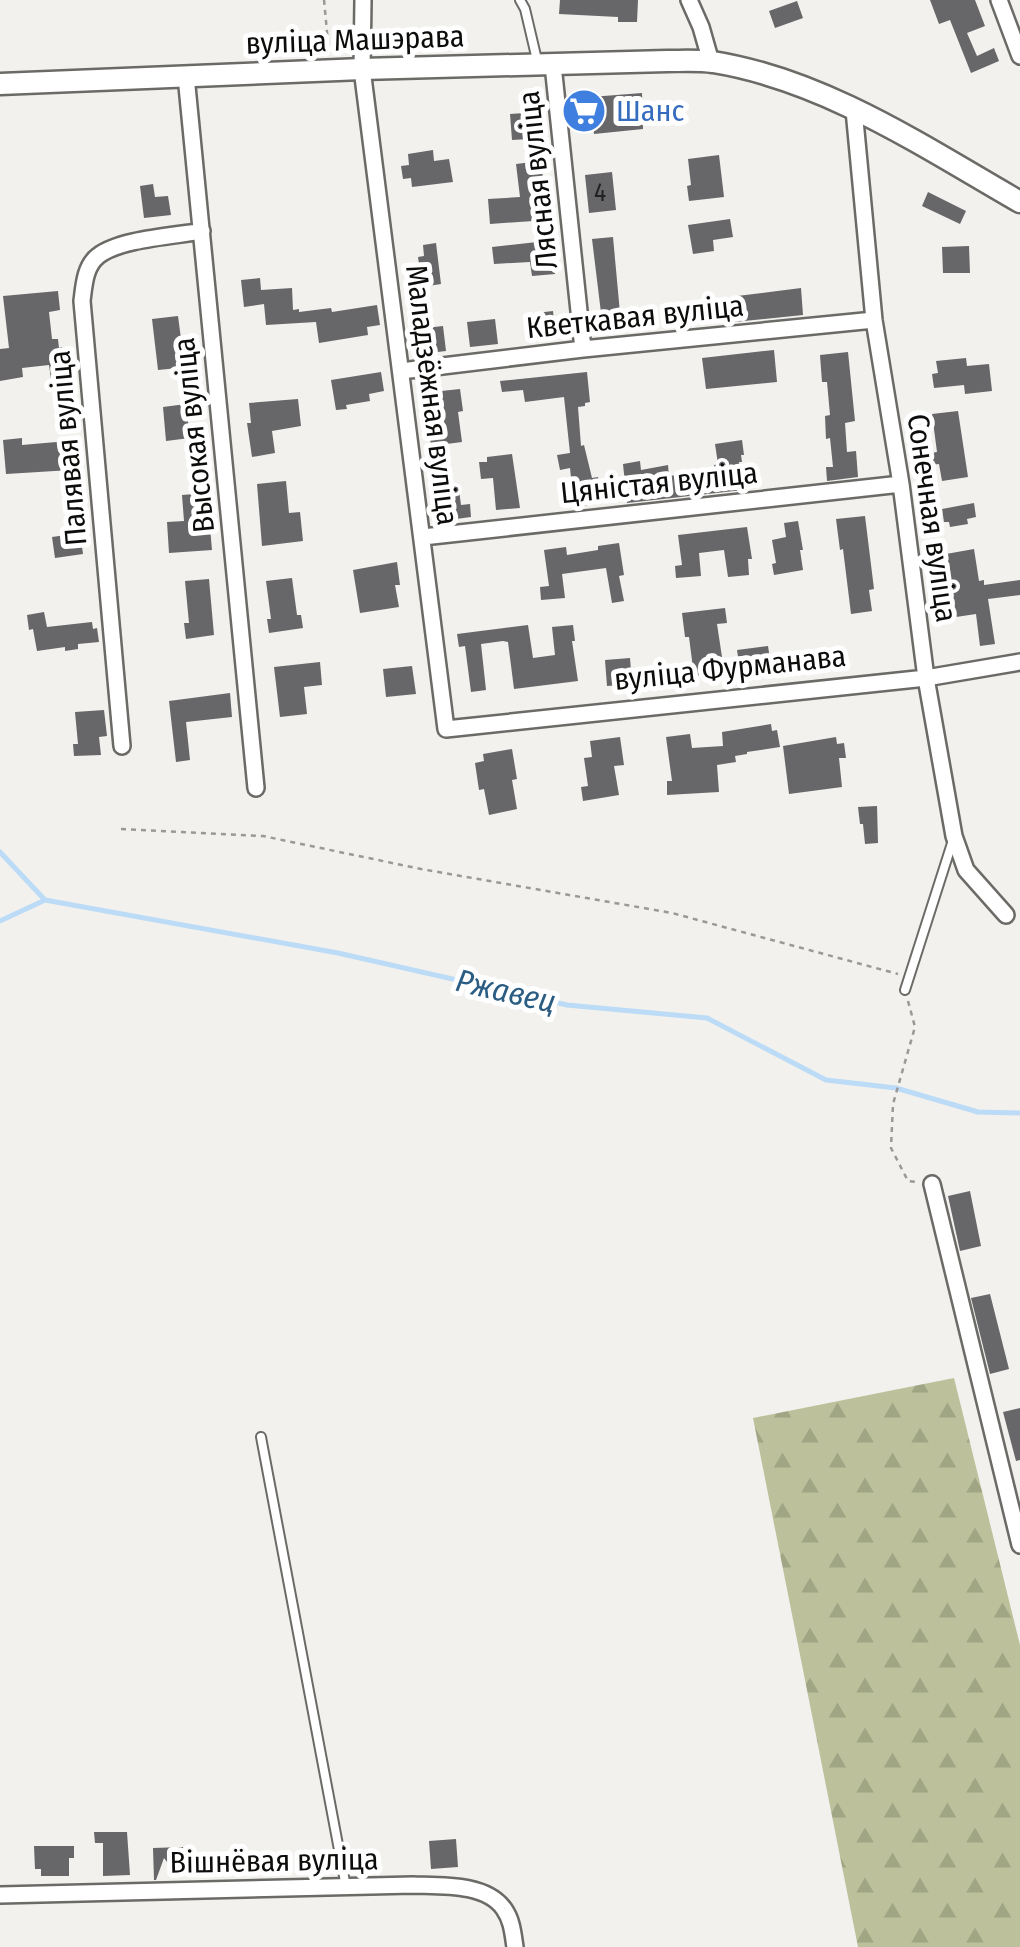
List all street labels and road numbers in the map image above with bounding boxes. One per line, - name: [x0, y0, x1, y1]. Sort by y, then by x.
- street label: вуліца Машэрава: [245, 18, 465, 62]
- street label: Лясная вуліца: [511, 89, 565, 271]
- street label: Маладзёжная вуліца: [398, 263, 466, 527]
- street label: Кветкавая вуліца: [525, 288, 745, 346]
- street label: Высокая вуліца: [166, 336, 222, 534]
- street label: Палявая вуліца: [42, 349, 94, 547]
- street label: Сонечная вуліца: [900, 412, 964, 624]
- street label: Цяністая вуліца: [558, 455, 760, 511]
- street label: вуліца Фурманава: [612, 638, 848, 698]
- street label: Вішнёвая вуліца: [169, 1841, 379, 1881]

